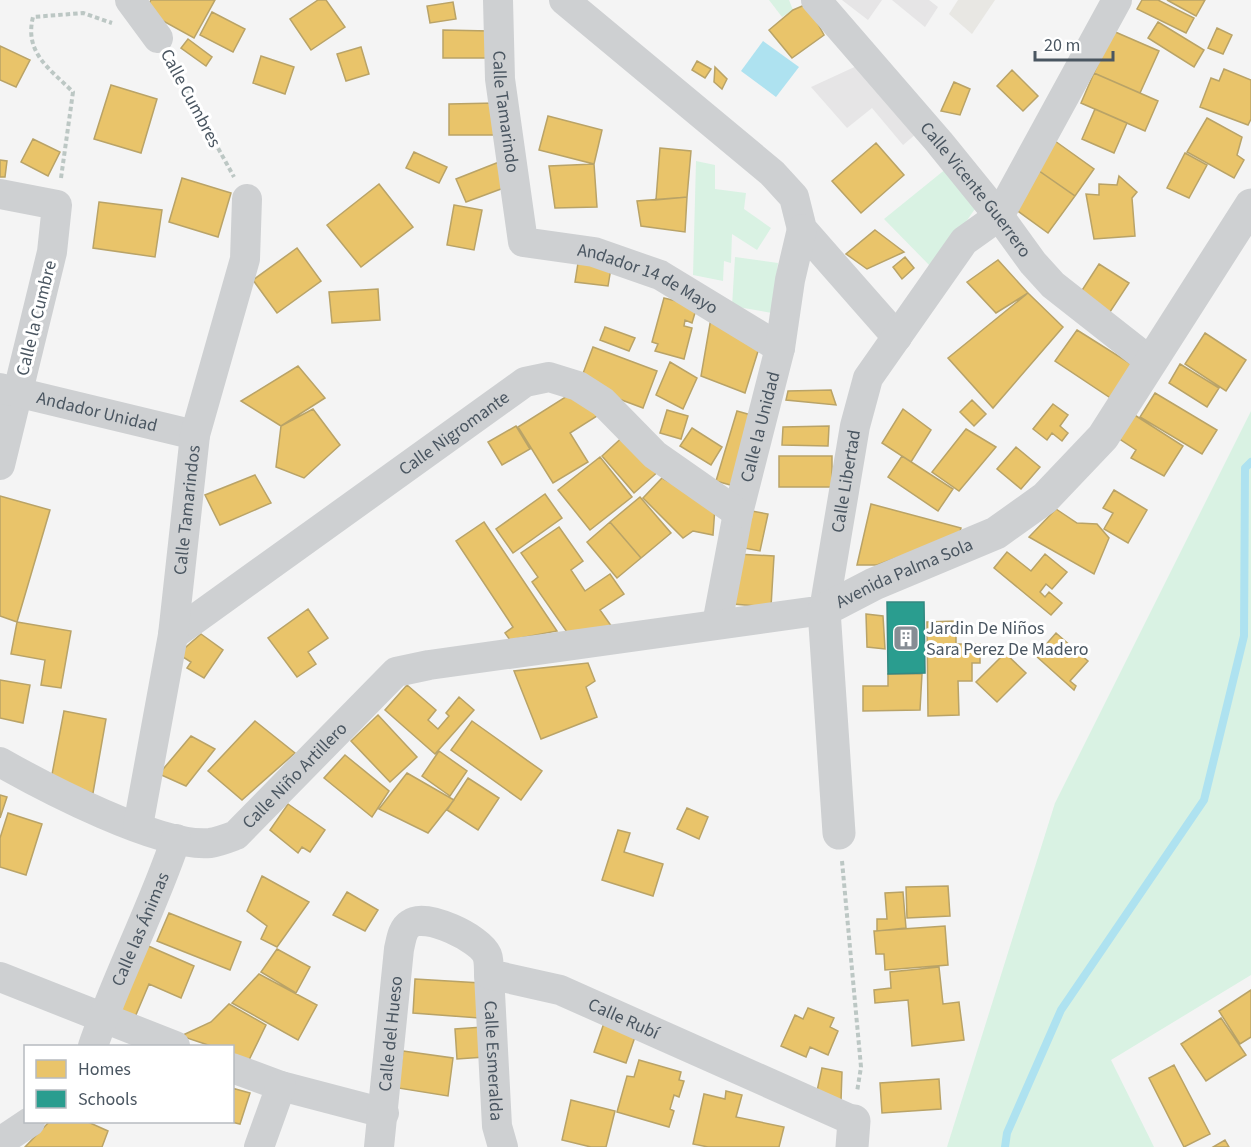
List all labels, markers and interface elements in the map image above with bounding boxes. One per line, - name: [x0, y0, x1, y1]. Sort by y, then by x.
- scale bar: [1035, 24, 1113, 62]
- text: 20 m: [1044, 33, 1080, 58]
- street label: Calle Cumbres: [154, 45, 227, 152]
- street label: Calle Tamarindo: [486, 50, 525, 174]
- street label: Calle Vicente Guerrero: [914, 117, 1037, 263]
- street label: Andador 14 de Mayo: [576, 238, 723, 320]
- street label: Calle la Cumbre: [10, 258, 63, 378]
- street label: Calle la Unidad: [734, 369, 787, 485]
- street label: Andador Unidad: [34, 385, 160, 439]
- street label: Calle Nigromante: [394, 385, 515, 482]
- street label: Calle Libertad: [825, 428, 867, 535]
- street label: Calle Tamarindos: [168, 444, 207, 576]
- street label: Avenida Palma Sola: [831, 532, 977, 615]
- place label: Jardin De Niños Sara Perez De Madero: [926, 616, 1089, 662]
- building icon: Jardin De Niños Sara Perez De Madero: [891, 623, 921, 653]
- street label: Calle Niño Artillero: [237, 717, 353, 835]
- street label: Calle las Ánimas: [105, 869, 176, 990]
- street label: Calle del Hueso: [373, 975, 409, 1093]
- street label: Calle Rubí: [584, 992, 664, 1046]
- street label: Calle Esmeralda: [477, 1000, 509, 1122]
- legend: [24, 1045, 234, 1123]
- text: Homes: [78, 1057, 131, 1082]
- text: Schools: [78, 1087, 137, 1112]

